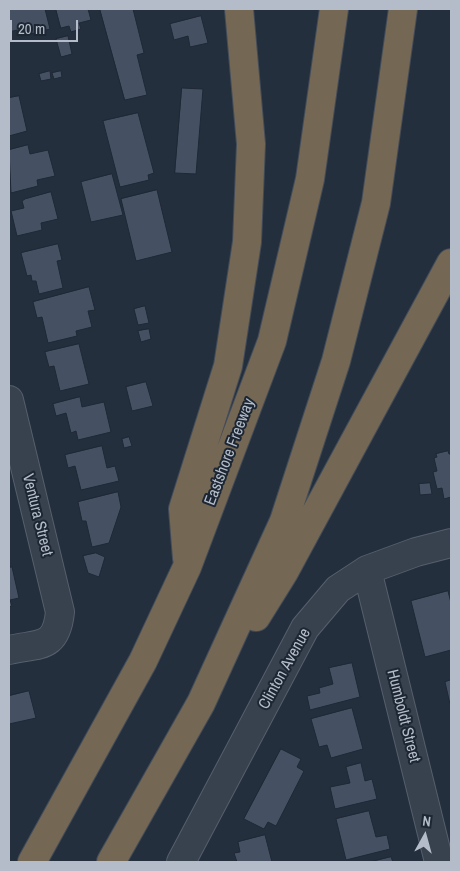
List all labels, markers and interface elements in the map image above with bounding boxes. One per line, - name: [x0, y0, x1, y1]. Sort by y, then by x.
- scale bar: [12, 10, 80, 42]
- text: 20 m: [18, 18, 45, 39]
- street label: Eastshore Freeway: [201, 396, 259, 508]
- street label: Ventura Street: [18, 472, 56, 558]
- street label: Clinton Avenue: [255, 625, 315, 713]
- street label: Humboldt Street: [382, 668, 424, 764]
- north arrow: [400, 811, 450, 861]
- text: N: [422, 812, 432, 831]

